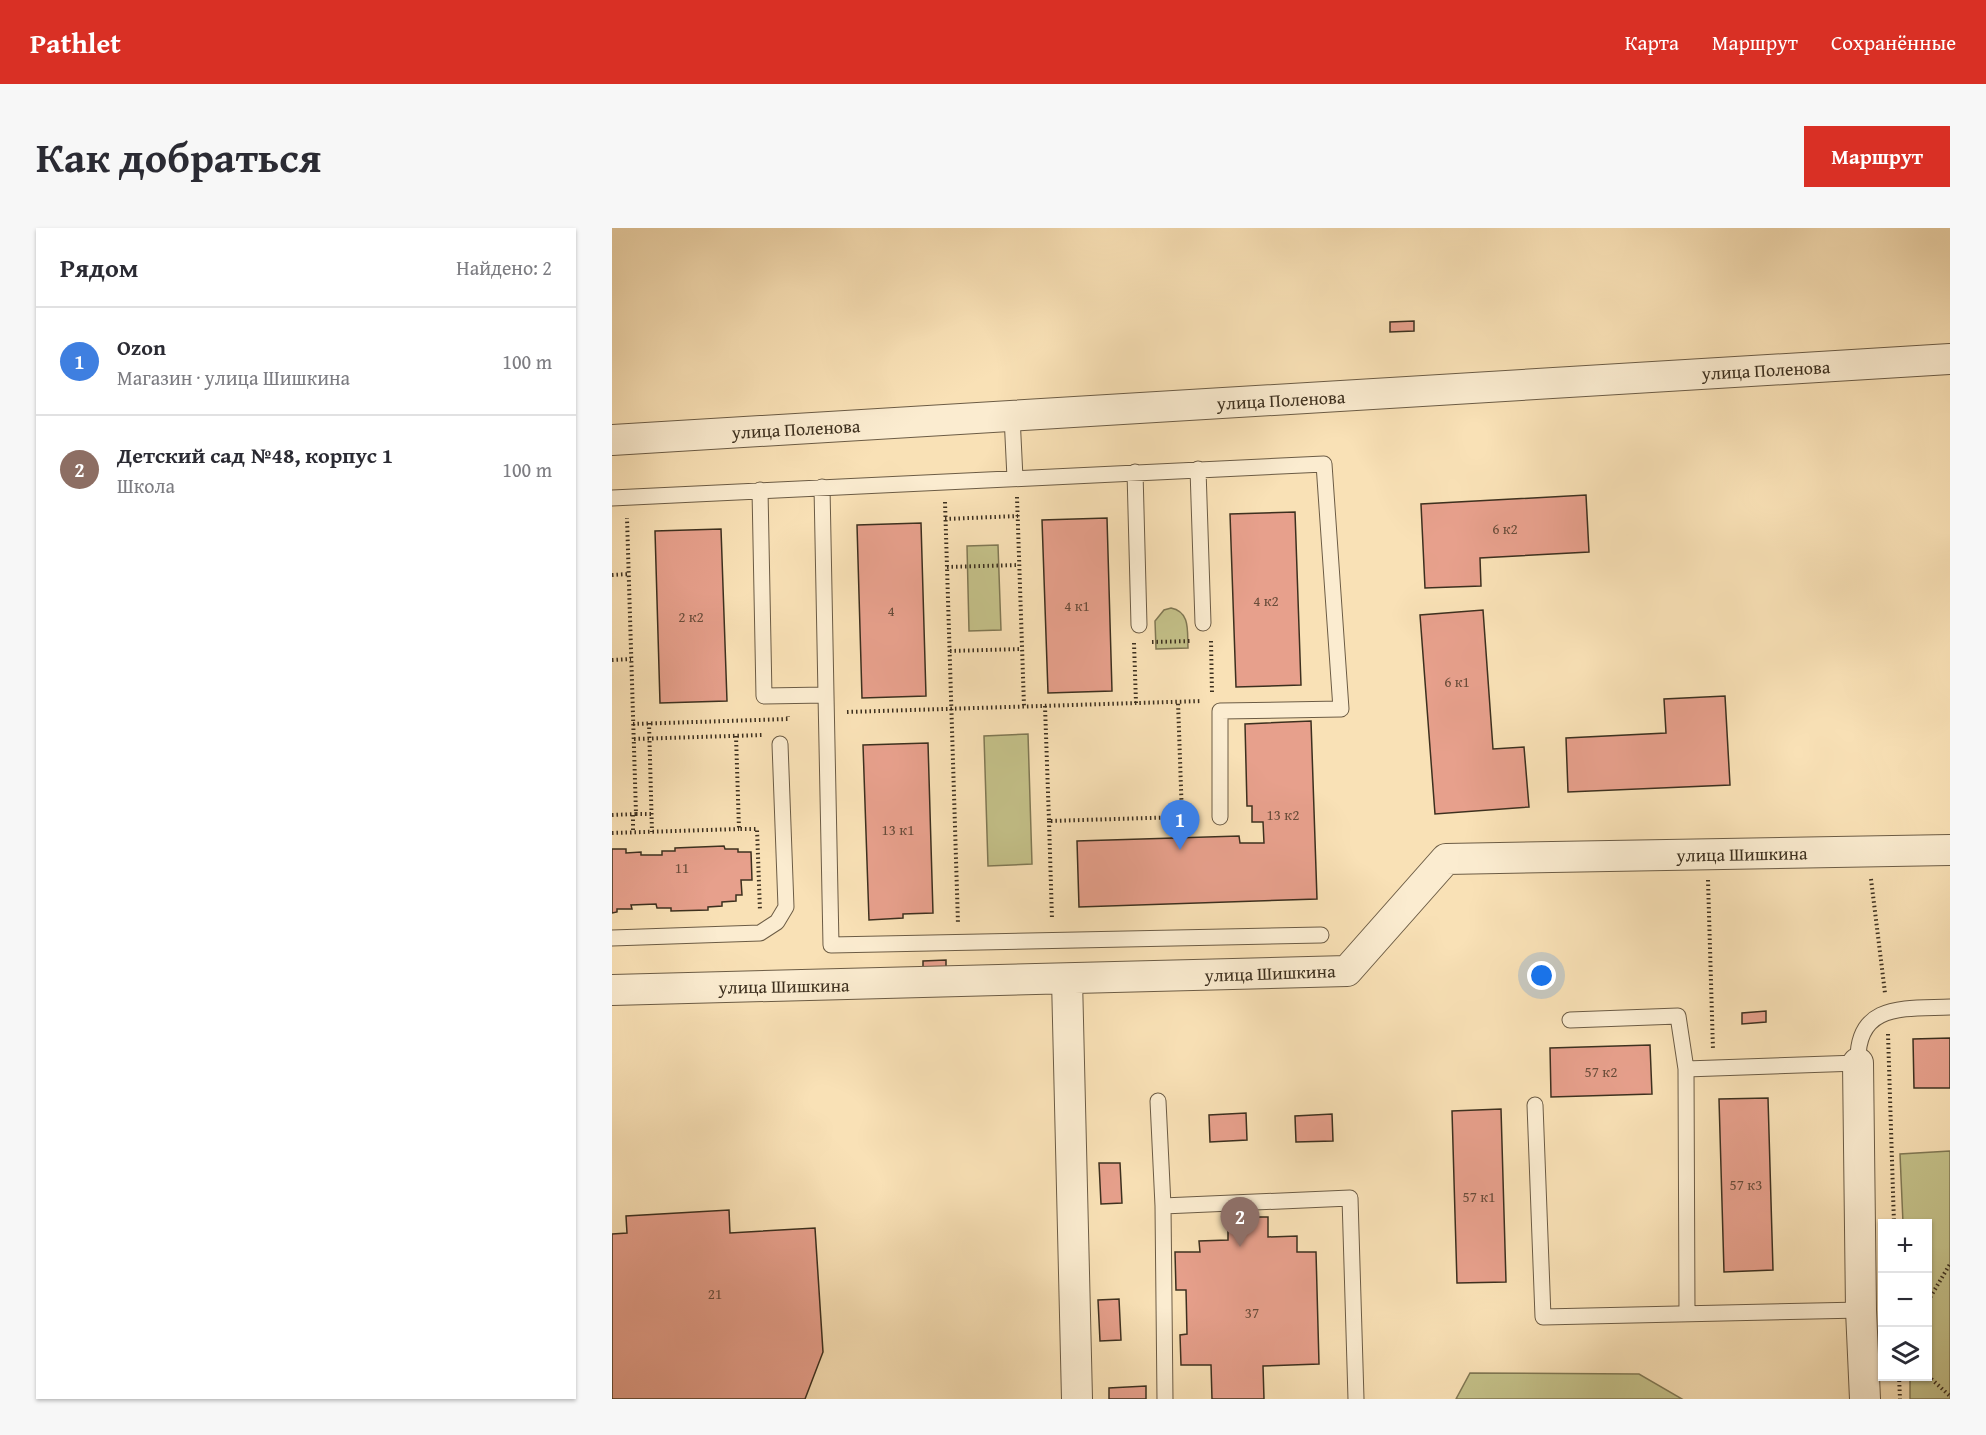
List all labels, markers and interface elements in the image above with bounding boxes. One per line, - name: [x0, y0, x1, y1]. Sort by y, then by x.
- text: Pathlet: [30, 22, 121, 63]
- text: Карта: [1625, 27, 1679, 58]
- text: Маршрут: [1712, 27, 1798, 58]
- text: Сохранённые: [1831, 27, 1956, 58]
- text: Как добраться: [36, 126, 321, 187]
- button: Маршрут: [1804, 126, 1950, 187]
- text: Рядом: [60, 248, 138, 287]
- text: Найдено: 2: [456, 253, 552, 282]
- text: Ozon: [117, 331, 166, 363]
- text: 1: [74, 347, 85, 376]
- text: 100 m: [502, 347, 552, 376]
- street label: улица Поленова: [1700, 353, 1831, 387]
- text: Магазин · улица Шишкина: [117, 363, 350, 392]
- street label: улица Поленова: [1215, 383, 1346, 417]
- street label: улица Поленова: [730, 412, 861, 446]
- text: Детский сад №48, корпус 1: [117, 439, 393, 471]
- text: 2: [74, 455, 85, 484]
- text: 100 m: [502, 455, 552, 484]
- text: Школа: [117, 471, 175, 500]
- house number: 6 к2: [1492, 518, 1518, 539]
- house number: 4 к2: [1253, 590, 1279, 611]
- house number: 4 к1: [1064, 595, 1090, 616]
- house number: 4: [887, 600, 895, 621]
- house number: 2 к2: [678, 606, 704, 627]
- house number: 6 к1: [1444, 671, 1470, 692]
- pin: 1: [1160, 800, 1200, 850]
- house number: 13 к2: [1267, 804, 1299, 825]
- house number: 13 к1: [882, 819, 914, 840]
- street label: улица Шишкина: [1675, 839, 1808, 869]
- house number: 11: [675, 857, 689, 878]
- street label: улица Шишкина: [1203, 957, 1336, 989]
- your location: [1527, 961, 1556, 990]
- street label: улица Шишкина: [717, 971, 850, 1001]
- house number: 57 к2: [1585, 1061, 1617, 1082]
- house number: 57 к3: [1730, 1174, 1762, 1195]
- house number: 57 к1: [1463, 1186, 1495, 1207]
- pin: 2: [1220, 1198, 1260, 1247]
- map controls: [1878, 1219, 1932, 1381]
- button: +: [1878, 1219, 1932, 1273]
- button: −: [1878, 1273, 1932, 1327]
- house number: 21: [708, 1283, 722, 1304]
- house number: 37: [1245, 1302, 1259, 1323]
- button: layers: [1878, 1327, 1932, 1381]

